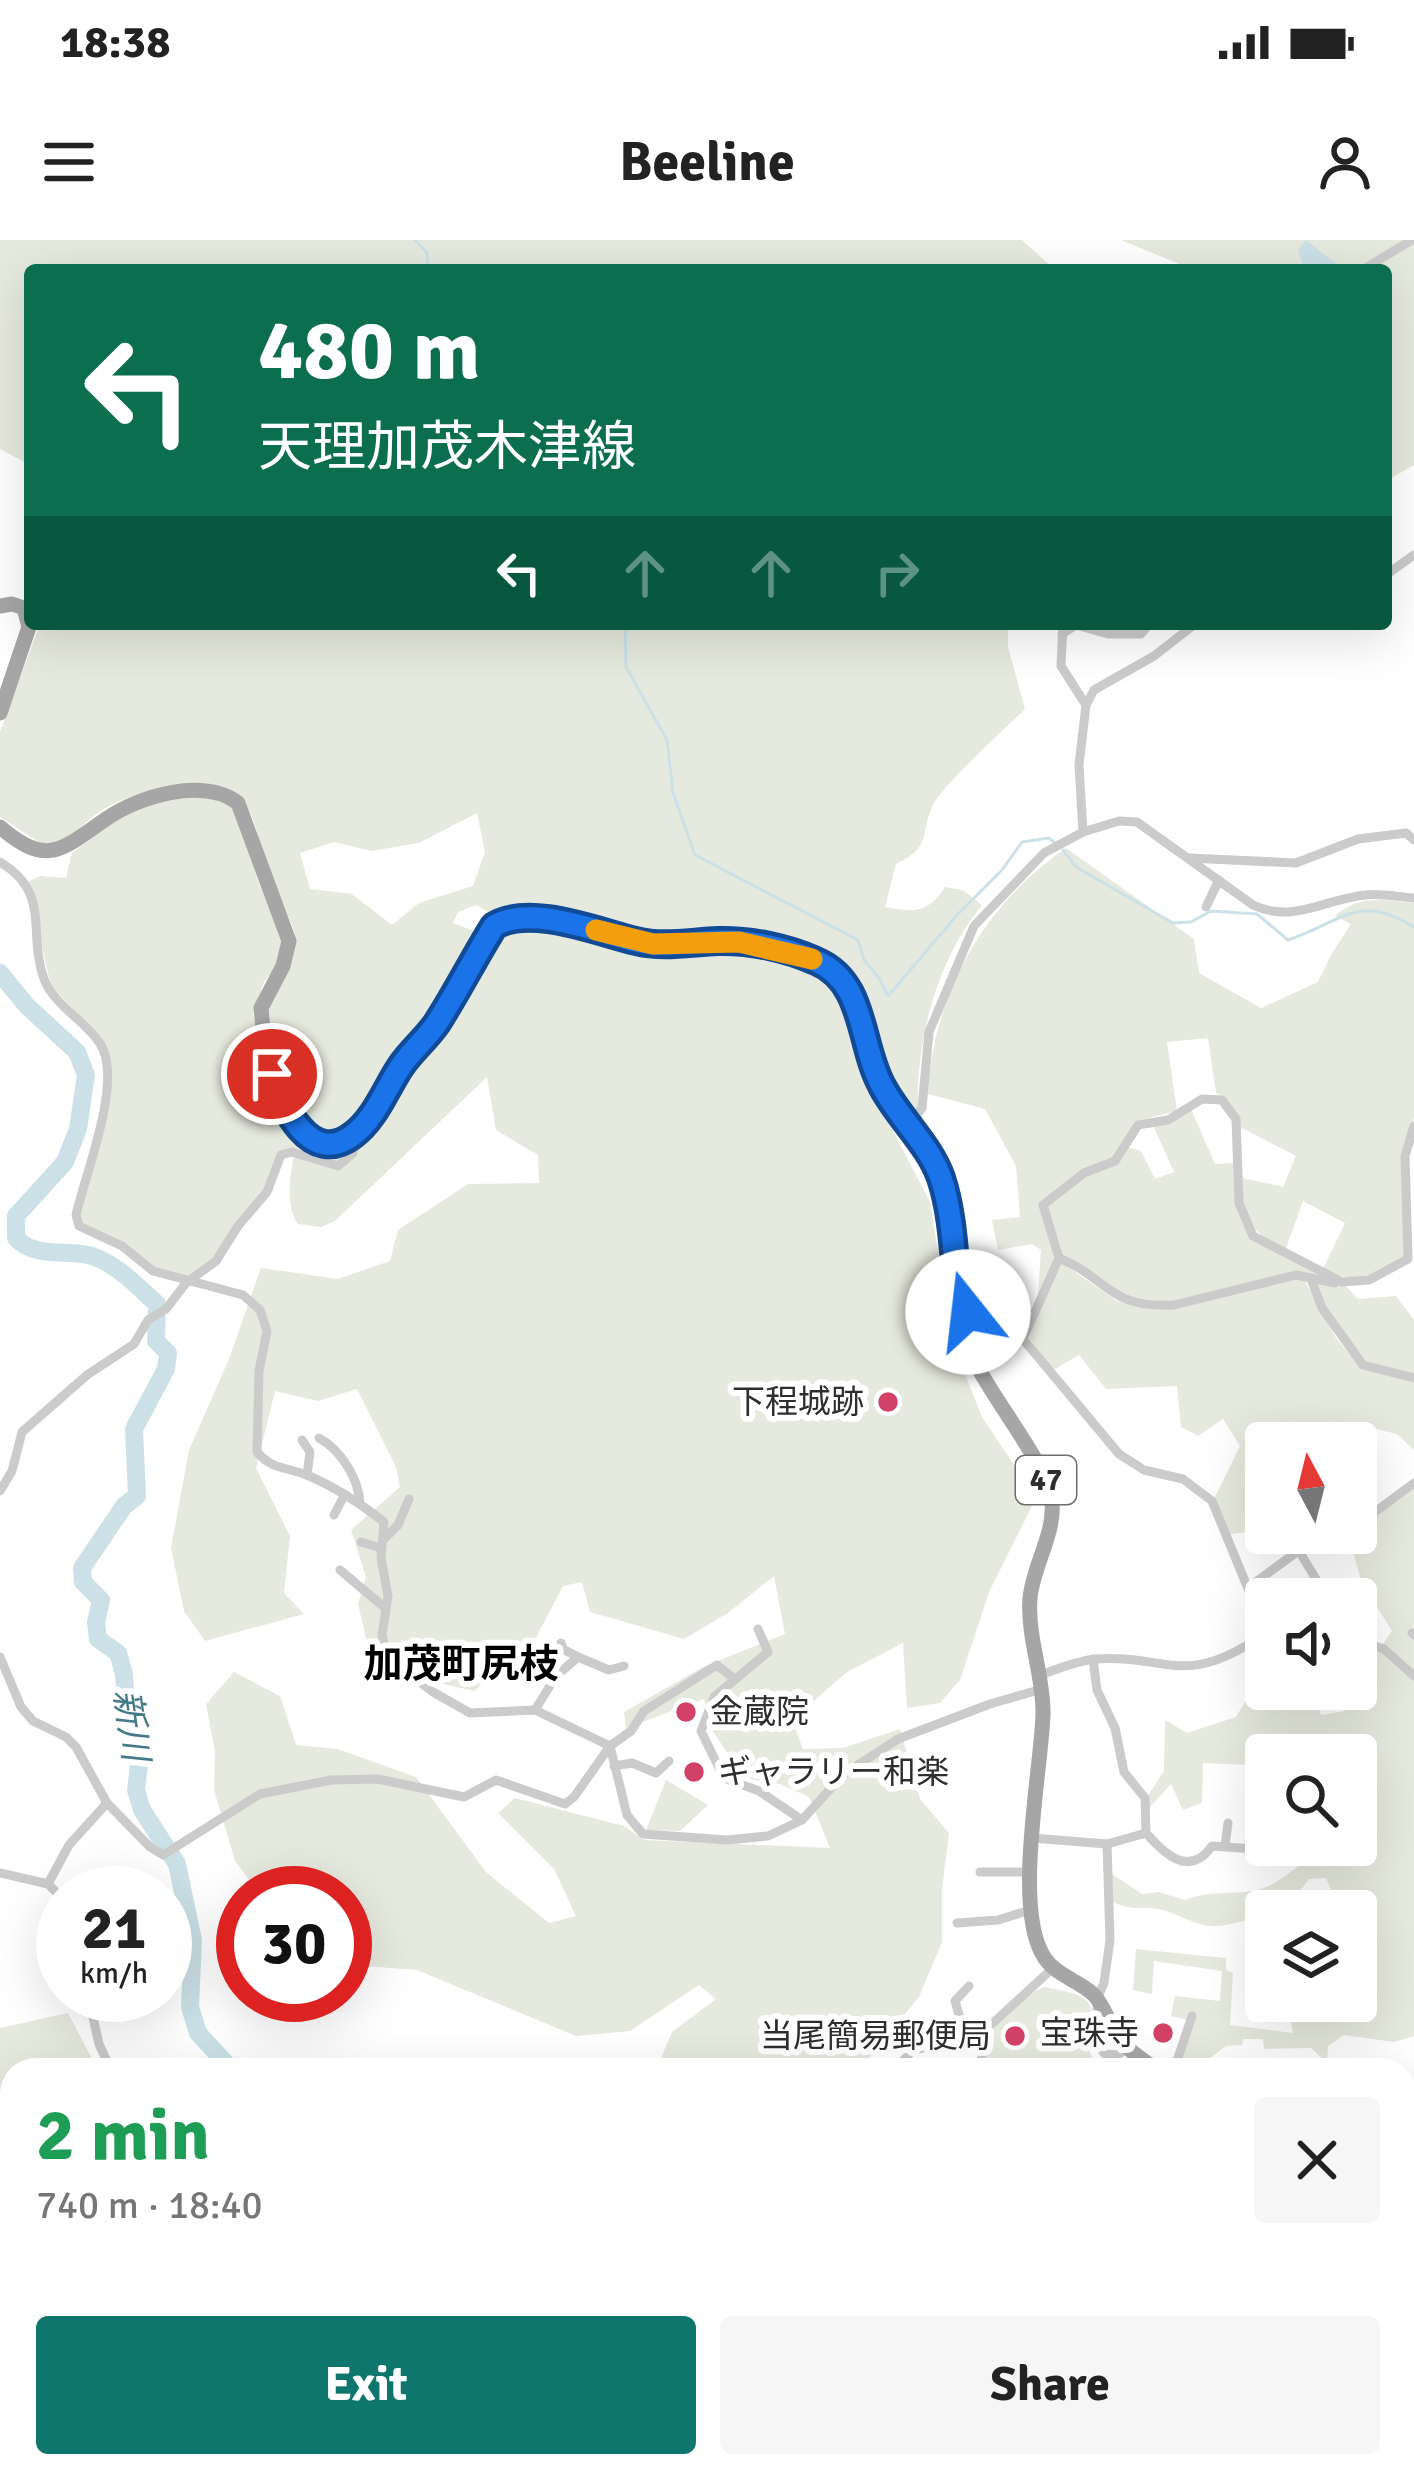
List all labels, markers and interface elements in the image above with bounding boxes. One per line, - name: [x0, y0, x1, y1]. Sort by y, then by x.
- text: 18:38: [60, 15, 170, 70]
- icon: menu: [36, 129, 102, 195]
- text: Beeline: [619, 129, 795, 196]
- icon: person: [1312, 129, 1378, 195]
- text: 480 m: [258, 299, 480, 403]
- icon: left: [60, 312, 216, 468]
- text: 天理加茂木津線: [258, 414, 636, 481]
- icon: left: [486, 540, 552, 606]
- icon: ahead: [612, 540, 678, 606]
- icon: ahead: [738, 540, 804, 606]
- icon: right: [864, 540, 930, 606]
- pin: [221, 1023, 323, 1125]
- icon: arrive: [239, 1041, 305, 1107]
- position arrow: [905, 1249, 1031, 1375]
- place label: 下程城跡: [732, 1382, 864, 1423]
- marker: 下程城跡: [875, 1389, 901, 1415]
- north arrow: [1245, 1422, 1377, 1554]
- map controls: [1245, 1422, 1377, 2022]
- road number: 47: [1016, 1456, 1076, 1504]
- button: sound: [1245, 1578, 1377, 1710]
- district label: 加茂町尻枝: [363, 1640, 559, 1688]
- water label: 新川: [104, 1686, 159, 1768]
- place label: 金蔵院: [710, 1692, 809, 1733]
- marker: 金蔵院: [673, 1699, 699, 1725]
- button: search: [1245, 1734, 1377, 1866]
- place label: ギャラリー和楽: [718, 1752, 949, 1793]
- marker: ギャラリー和楽: [681, 1759, 707, 1785]
- speed limit sign: 30: [216, 1866, 372, 2022]
- button: layers: [1245, 1890, 1377, 2022]
- text: 21: [82, 1892, 146, 1966]
- text: km/h: [80, 1955, 148, 1992]
- place label: 宝珠寺: [1040, 2013, 1139, 2054]
- place label: 当尾簡易郵便局: [760, 2016, 991, 2057]
- marker: 宝珠寺: [1150, 2020, 1176, 2046]
- marker: 当尾簡易郵便局: [1002, 2023, 1028, 2049]
- text: 2 min: [36, 2091, 210, 2180]
- button: close: [1254, 2097, 1380, 2223]
- text: 740 m · 18:40: [36, 2181, 263, 2229]
- button: Exit: [36, 2316, 696, 2454]
- button: Share: [720, 2316, 1380, 2454]

